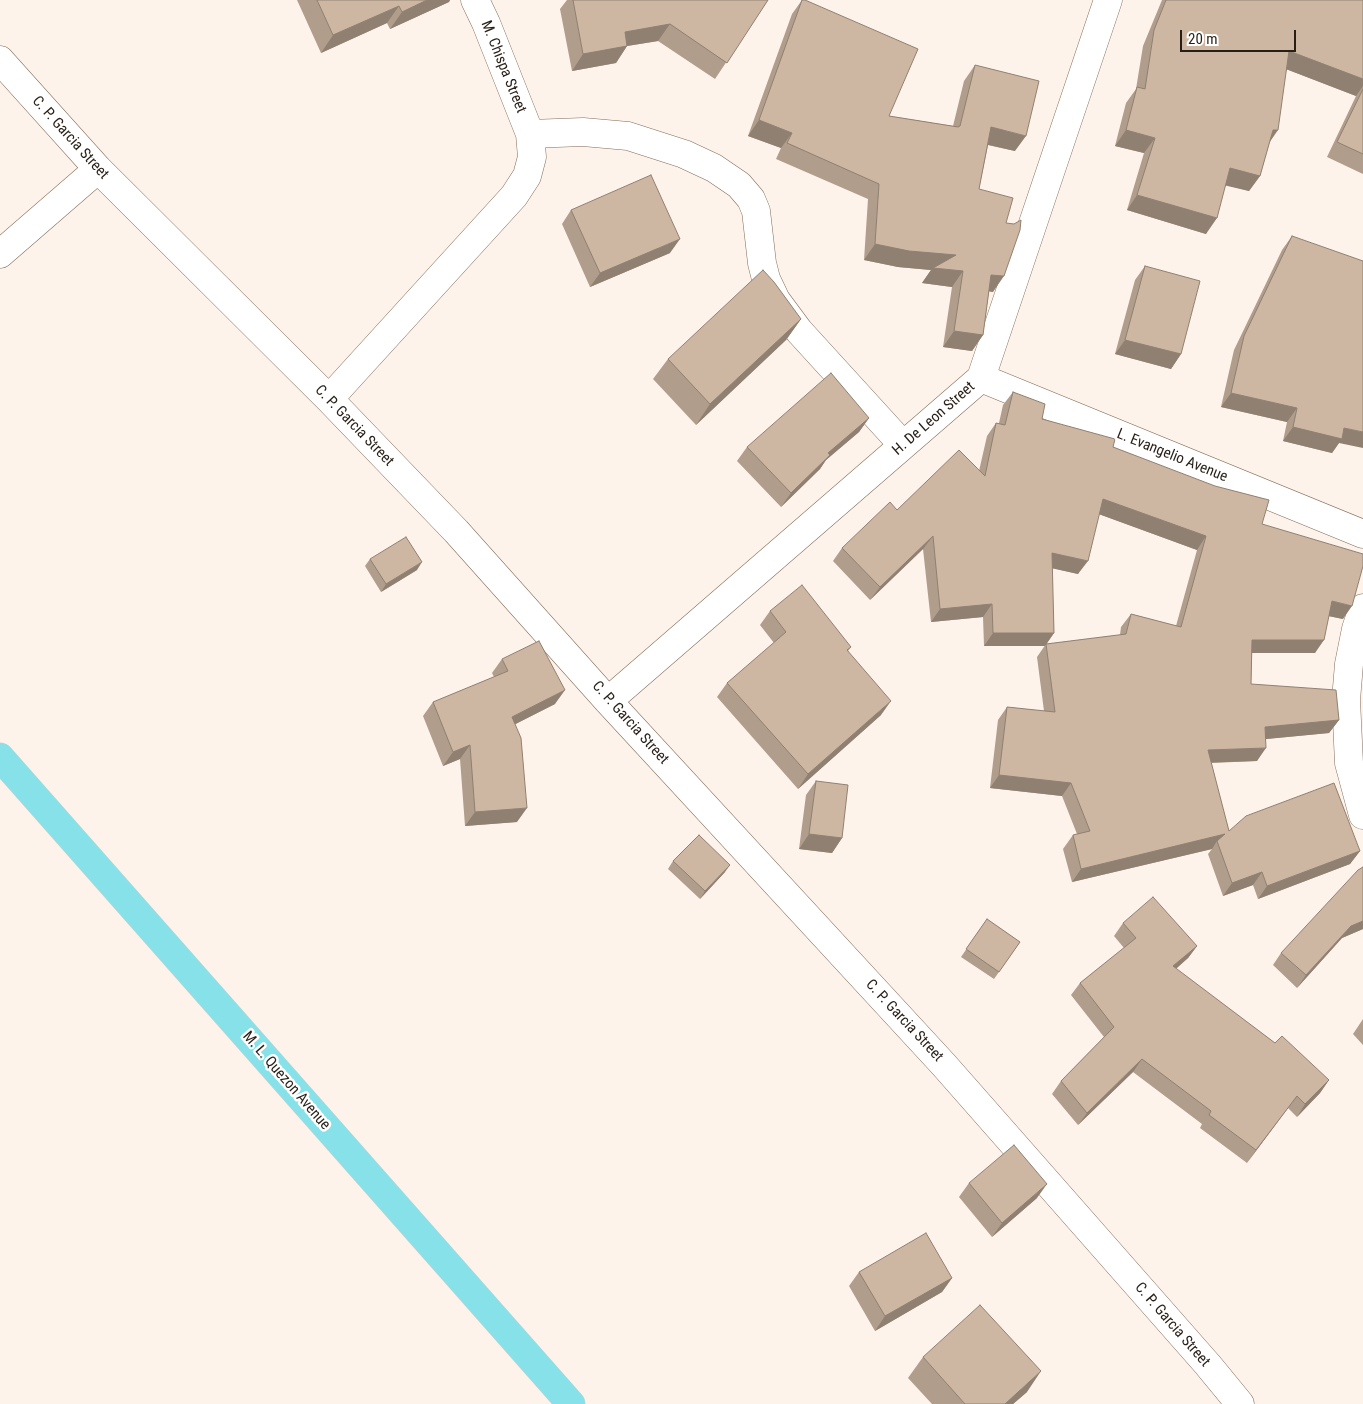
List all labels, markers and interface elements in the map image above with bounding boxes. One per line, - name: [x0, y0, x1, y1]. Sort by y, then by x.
- street label: M. Chispa Street: [476, 18, 530, 116]
- scale bar: [1183, 20, 1299, 52]
- text: 20 m: [1188, 30, 1218, 48]
- street label: C. P. Garcia Street: [28, 93, 112, 183]
- street label: H. De Leon Street: [889, 378, 979, 460]
- street label: C. P. Garcia Street: [311, 382, 397, 470]
- street label: L. Evangelio Avenue: [1114, 426, 1230, 486]
- street label: C. P. Garcia Street: [588, 678, 672, 768]
- street label: C. P. Garcia Street: [861, 976, 947, 1066]
- street label: M. L. Quezon Avenue: [238, 1028, 334, 1134]
- street label: C. P. Garcia Street: [1130, 1279, 1214, 1371]

